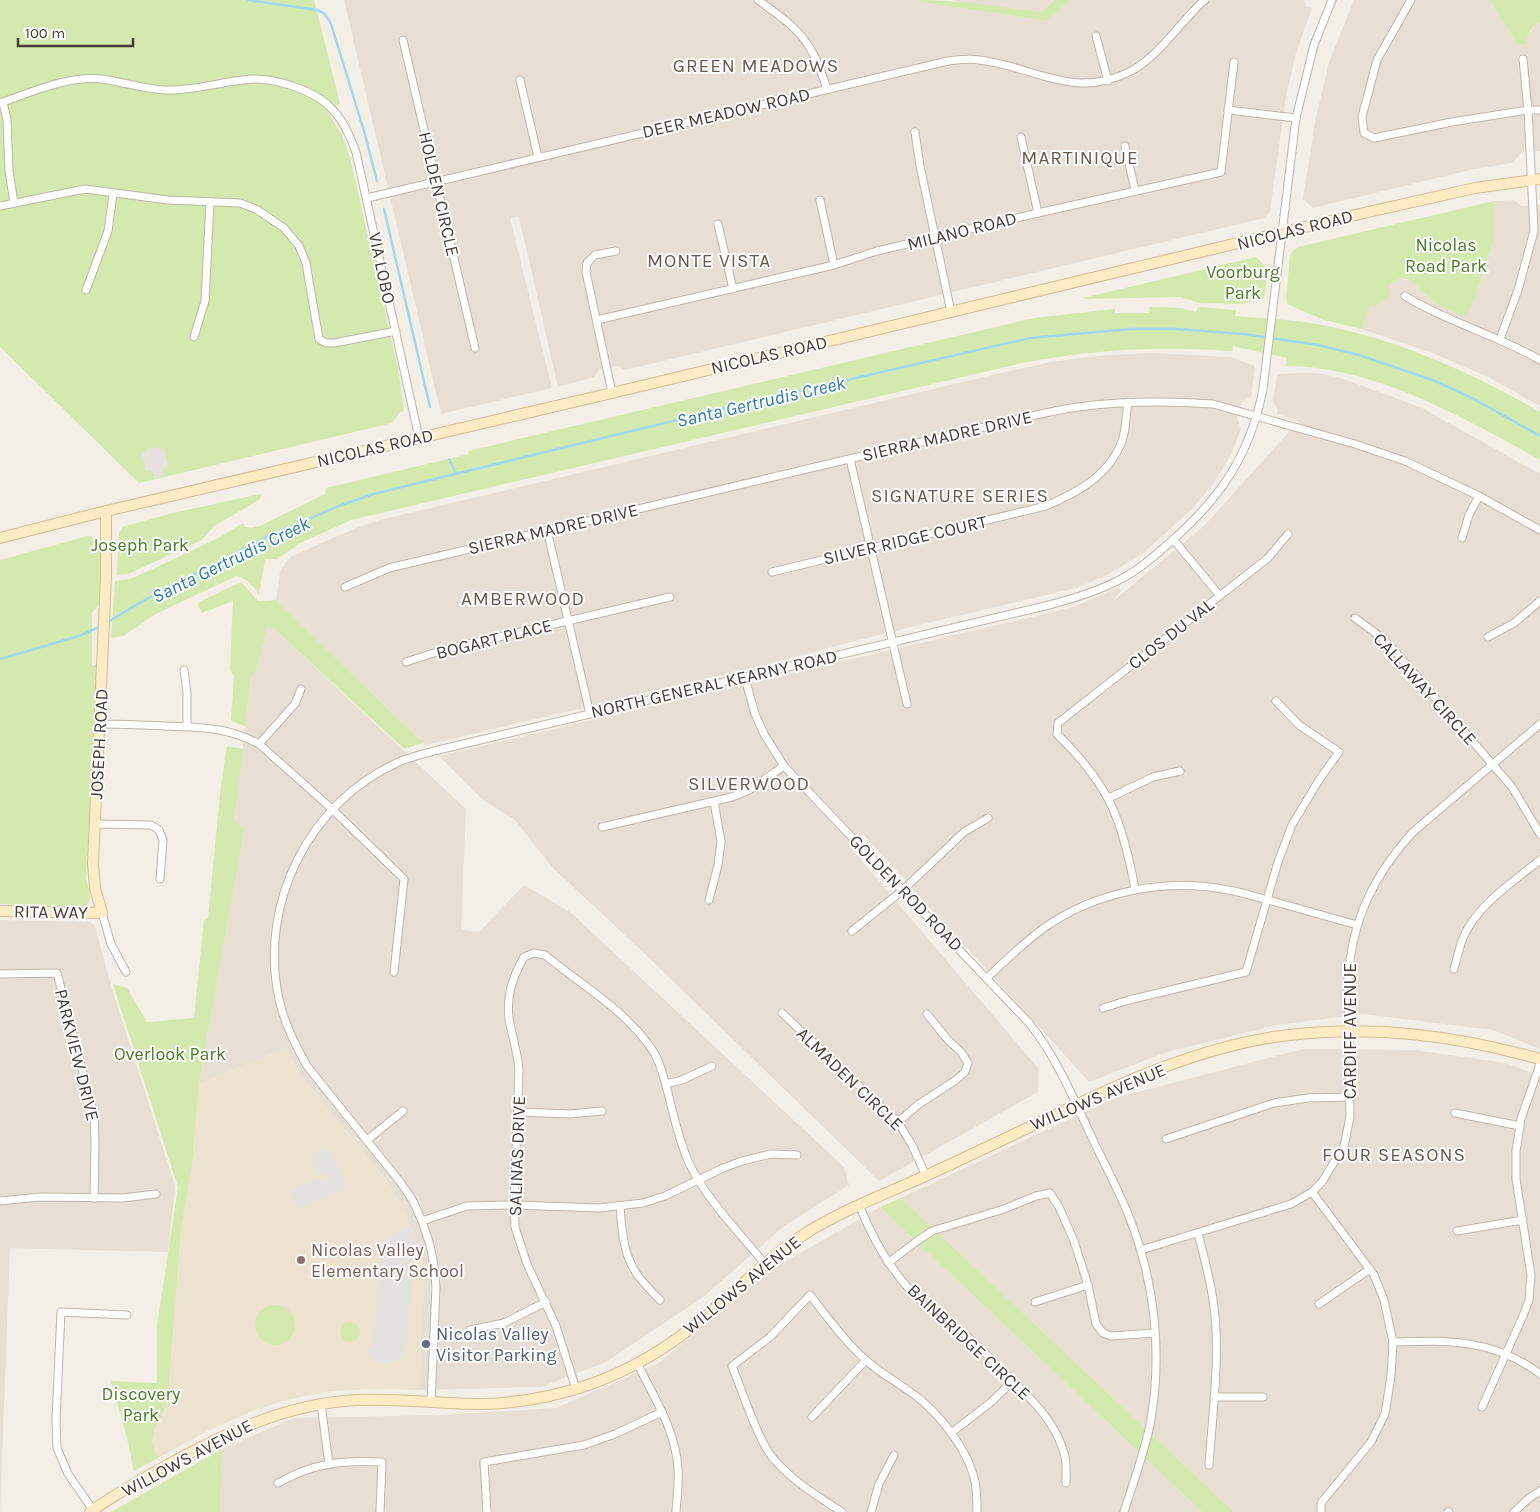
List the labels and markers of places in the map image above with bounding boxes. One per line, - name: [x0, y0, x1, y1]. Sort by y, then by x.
- place label: Nicolas Valley Elementary School: [311, 1239, 464, 1282]
- marker: Nicolas Valley Elementary School: [295, 1254, 307, 1266]
- place label: Nicolas Valley Visitor Parking: [436, 1323, 557, 1366]
- marker: Nicolas Valley Visitor Parking: [420, 1338, 432, 1350]

